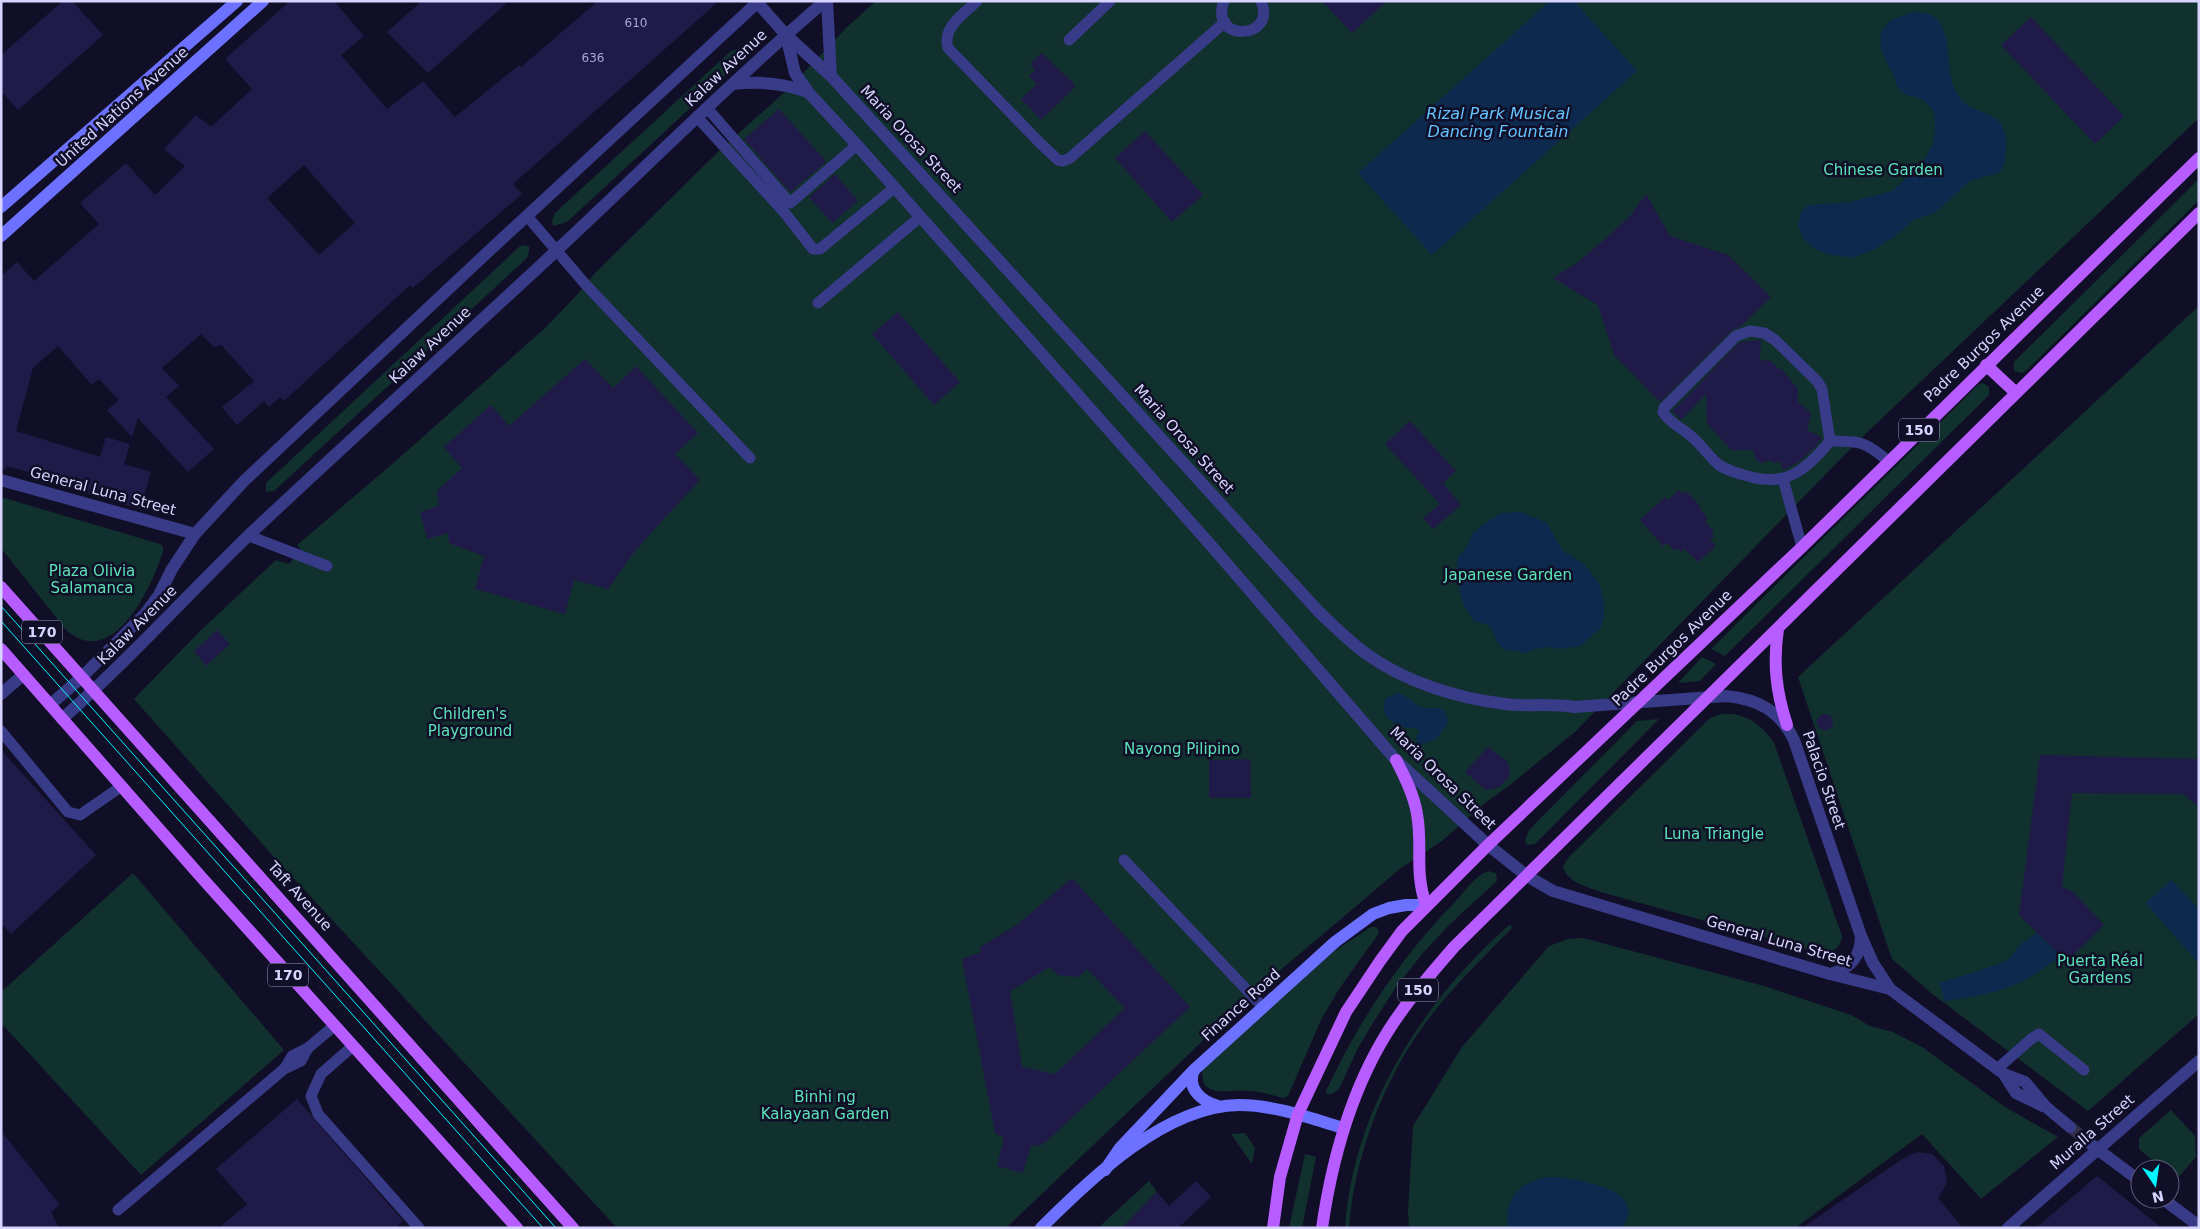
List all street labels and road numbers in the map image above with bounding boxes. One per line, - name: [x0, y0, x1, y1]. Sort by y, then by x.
- street label: Kalaw Avenue: [682, 26, 770, 110]
- street label: United Nations Avenue: [52, 43, 192, 171]
- street label: Maria Orosa Street: [856, 81, 966, 197]
- street label: Padre Burgos Avenue: [1920, 282, 2048, 406]
- street label: Kalaw Avenue: [386, 303, 474, 387]
- street label: Maria Orosa Street: [1130, 381, 1238, 497]
- road number: 150: [1899, 418, 1939, 442]
- street label: General Luna Street: [28, 463, 178, 519]
- street label: Kalaw Avenue: [94, 582, 180, 668]
- street label: Padre Burgos Avenue: [1608, 586, 1736, 710]
- road number: 170: [22, 620, 62, 644]
- street label: Maria Orosa Street: [1386, 723, 1500, 833]
- street label: Palacio Street: [1799, 728, 1849, 832]
- street label: Taft Avenue: [263, 857, 336, 934]
- street label: General Luna Street: [1704, 912, 1854, 970]
- road number: 170: [268, 964, 308, 986]
- street label: Finance Road: [1198, 965, 1284, 1045]
- road number: 150: [1398, 978, 1438, 1002]
- street label: Muralla Street: [2046, 1090, 2138, 1173]

